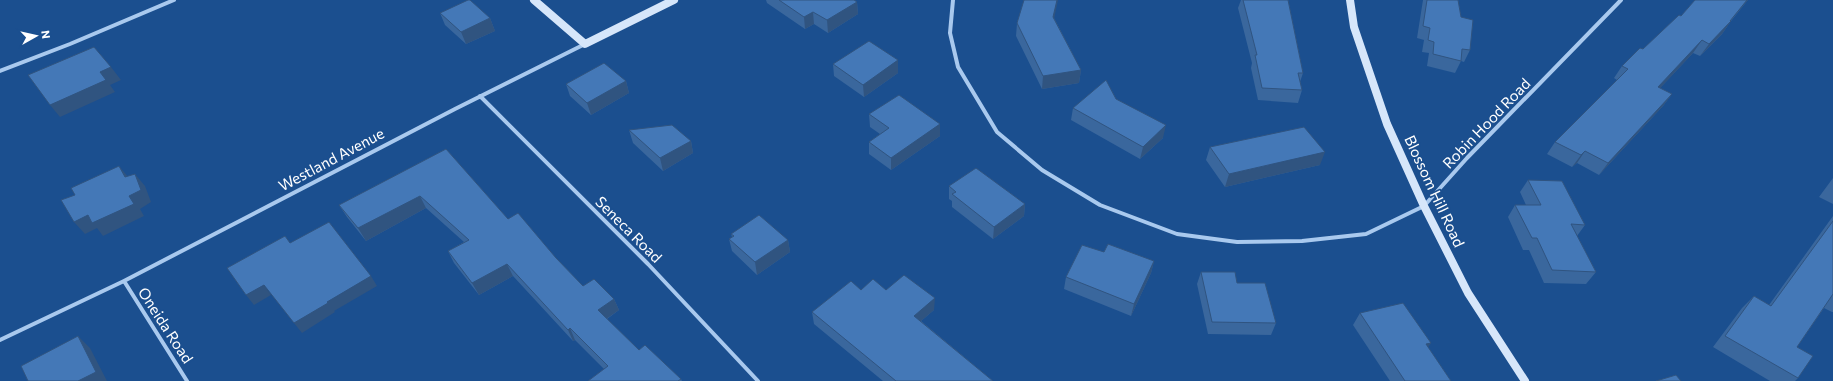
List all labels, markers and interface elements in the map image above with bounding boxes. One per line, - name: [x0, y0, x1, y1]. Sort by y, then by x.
- north arrow: [16, 16, 56, 56]
- text: N: [39, 30, 53, 40]
- street label: Robin Hood Road: [1438, 74, 1534, 172]
- street label: Westland Avenue: [275, 124, 387, 194]
- street label: Blossom Hill Road: [1401, 132, 1469, 250]
- street label: Seneca Road: [592, 192, 666, 266]
- street label: Oneida Road: [135, 284, 197, 366]

